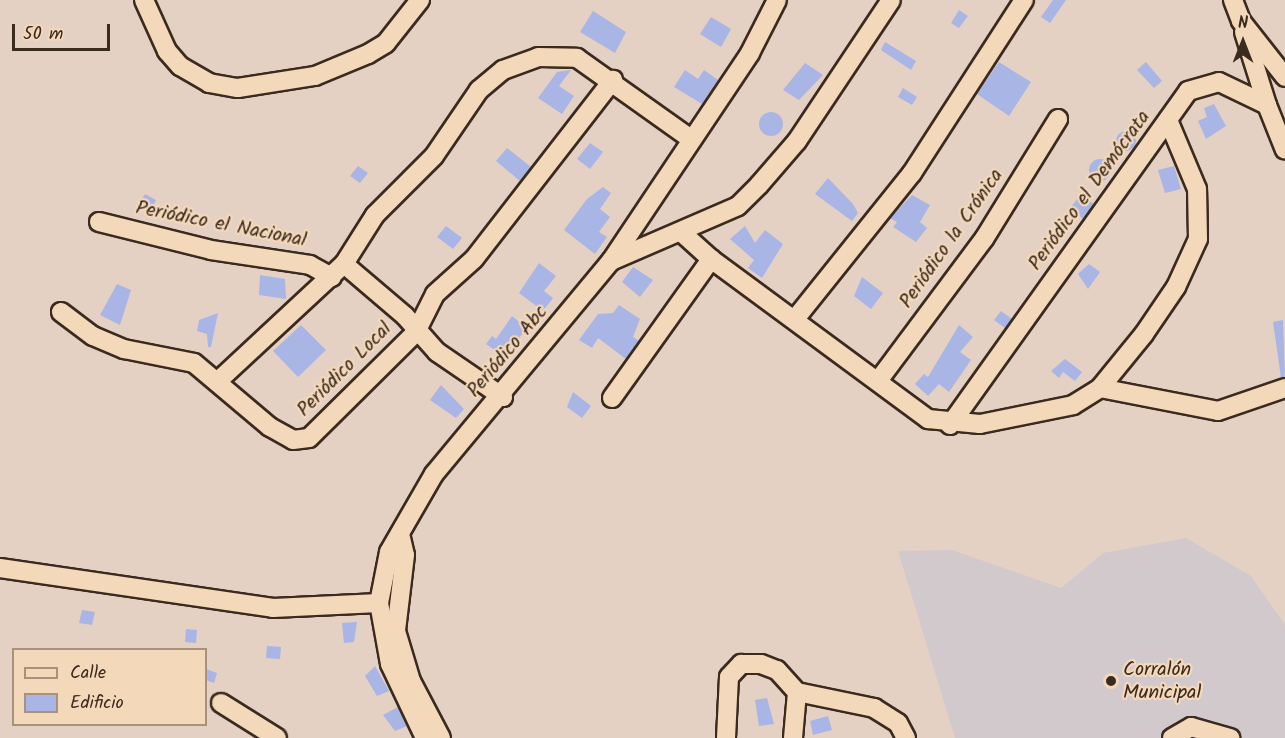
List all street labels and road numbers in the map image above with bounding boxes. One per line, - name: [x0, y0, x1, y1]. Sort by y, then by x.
- street label: Periódico el Demócrata: [1024, 106, 1156, 276]
- street label: Periódico la Crónica: [895, 165, 1009, 313]
- street label: Periódico el Nacional: [134, 197, 308, 253]
- street label: Periódico Abc: [463, 301, 553, 403]
- street label: Periódico Local: [293, 318, 397, 422]

